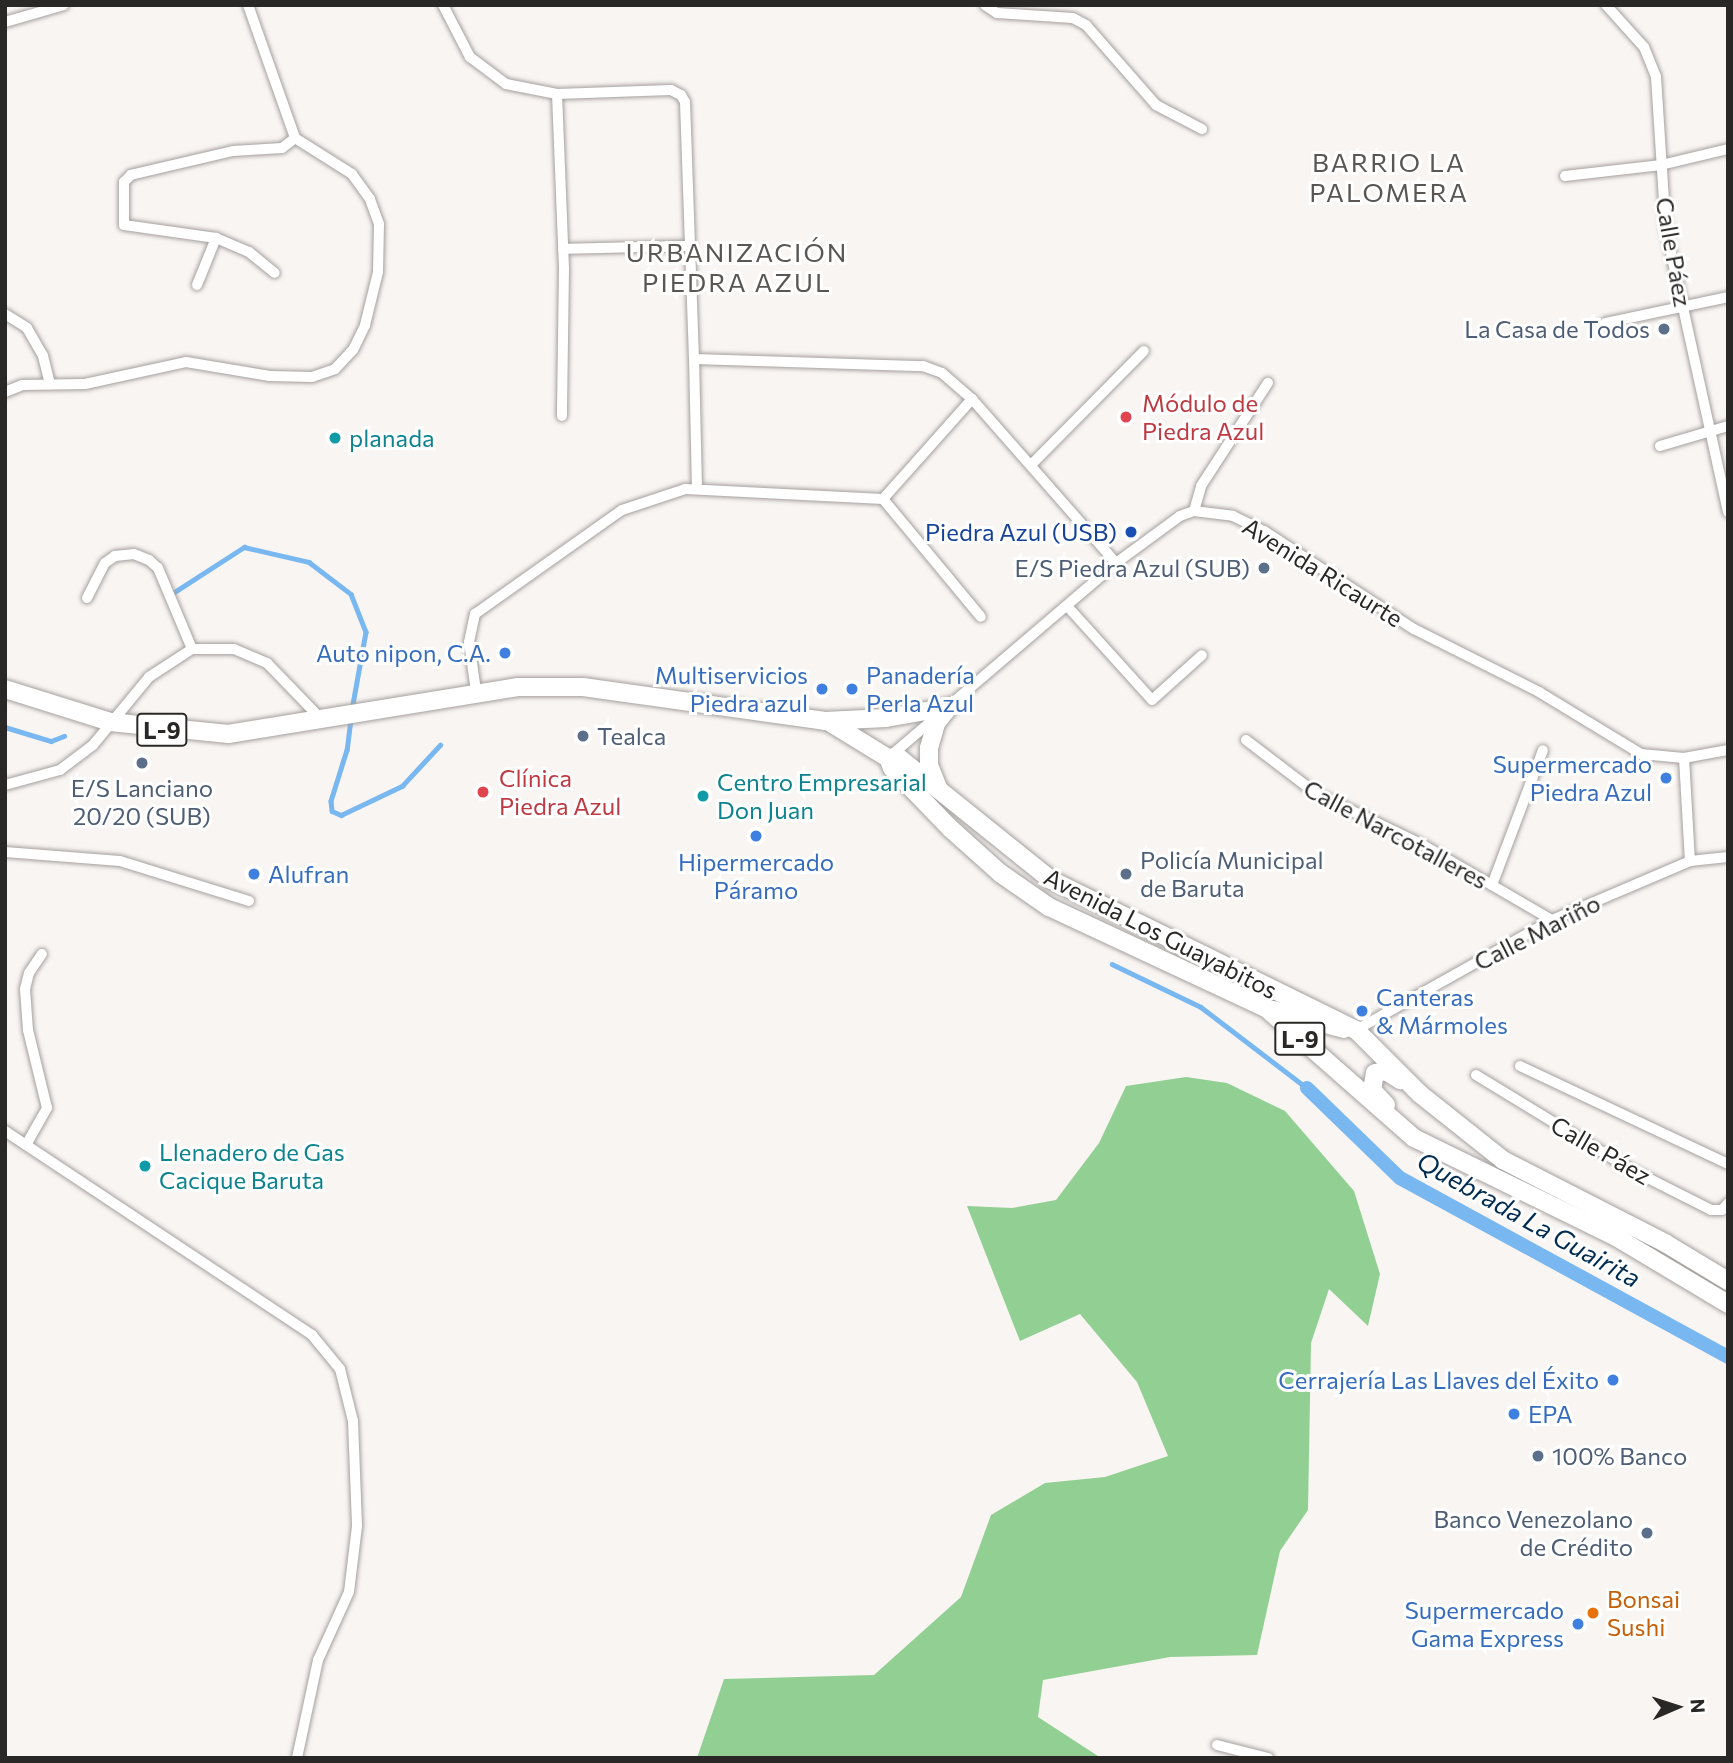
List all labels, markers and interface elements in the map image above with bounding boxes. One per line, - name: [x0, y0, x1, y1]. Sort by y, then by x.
- district label: BARRIO LA PALOMERA: [1310, 146, 1468, 208]
- street label: Calle Páez: [1650, 195, 1698, 309]
- district label: URBANIZACIÓN PIEDRA AZUL: [627, 236, 847, 298]
- place label: La Casa de Todos: [1464, 315, 1650, 343]
- marker: La Casa de Todos: [1656, 321, 1672, 337]
- place label: Módulo de Piedra Azul: [1142, 389, 1264, 445]
- marker: Módulo de Piedra Azul: [1116, 407, 1136, 427]
- place label: planada: [349, 424, 435, 452]
- marker: planada: [327, 430, 343, 446]
- street label: Avenida Ricaurte: [1238, 511, 1408, 633]
- place label: Piedra Azul (USB): [925, 518, 1117, 546]
- marker: Piedra Azul (USB): [1123, 524, 1139, 540]
- place label: E/S Piedra Azul (SUB): [1014, 554, 1250, 582]
- marker: E/S Piedra Azul (SUB): [1256, 560, 1272, 576]
- place label: Auto nipon, C.A.: [316, 639, 491, 667]
- marker: Auto nipon, C.A.: [497, 645, 513, 661]
- place label: Multiservicios Piedra azul: [655, 661, 808, 717]
- place label: Panadería Perla Azul: [866, 661, 975, 717]
- marker: Multiservicios Piedra azul: [814, 681, 830, 697]
- marker: Panadería Perla Azul: [844, 681, 860, 697]
- road number: L-9: [136, 710, 188, 750]
- place label: Tealca: [597, 722, 666, 750]
- marker: Tealca: [575, 728, 591, 744]
- place label: Supermercado Piedra Azul: [1493, 750, 1652, 806]
- marker: E/S Lanciano 20/20 (SUB): [134, 755, 150, 771]
- place label: Clínica Piedra Azul: [499, 764, 621, 820]
- place label: Centro Empresarial Don Juan: [717, 768, 927, 824]
- marker: Supermercado Piedra Azul: [1658, 770, 1674, 786]
- street label: Calle Narcotalleres: [1299, 773, 1493, 895]
- place label: E/S Lanciano 20/20 (SUB): [71, 774, 213, 830]
- marker: Clínica Piedra Azul: [473, 782, 493, 802]
- marker: Centro Empresarial Don Juan: [695, 788, 711, 804]
- marker: Hipermercado Páramo: [748, 828, 764, 844]
- place label: Policía Municipal de Baruta: [1140, 846, 1324, 902]
- place label: Hipermercado Páramo: [678, 848, 834, 904]
- place label: Alufran: [268, 860, 349, 888]
- street label: Avenida Los Guayabitos: [1040, 862, 1282, 1004]
- marker: Alufran: [246, 866, 262, 882]
- marker: Policía Municipal de Baruta: [1118, 866, 1134, 882]
- street label: Calle Mariño: [1469, 888, 1605, 976]
- place label: Canteras & Mármoles: [1376, 983, 1508, 1039]
- marker: Canteras & Mármoles: [1354, 1003, 1370, 1019]
- road number: L-9: [1274, 1020, 1326, 1058]
- street label: Calle Páez: [1546, 1110, 1656, 1190]
- place label: Llenadero de Gas Cacique Baruta: [159, 1138, 345, 1194]
- water label: Quebrada La Guairita: [1412, 1145, 1646, 1293]
- marker: Llenadero de Gas Cacique Baruta: [137, 1158, 153, 1174]
- place label: Cerrajería Las Llaves del Éxito: [1278, 1366, 1599, 1394]
- marker: Cerrajería Las Llaves del Éxito: [1605, 1372, 1621, 1388]
- place label: EPA: [1528, 1400, 1573, 1428]
- marker: EPA: [1506, 1406, 1522, 1422]
- place label: 100% Banco: [1552, 1442, 1687, 1470]
- marker: 100% Banco: [1530, 1448, 1546, 1464]
- place label: Banco Venezolano de Crédito: [1434, 1505, 1633, 1561]
- marker: Banco Venezolano de Crédito: [1639, 1525, 1655, 1541]
- place label: Bonsai Sushi: [1607, 1585, 1680, 1641]
- place label: Supermercado Gama Express: [1405, 1596, 1564, 1652]
- marker: Bonsai Sushi: [1585, 1605, 1601, 1621]
- marker: Supermercado Gama Express: [1570, 1616, 1586, 1632]
- north arrow: [1642, 1672, 1712, 1742]
- text: N: [1687, 1698, 1710, 1714]

